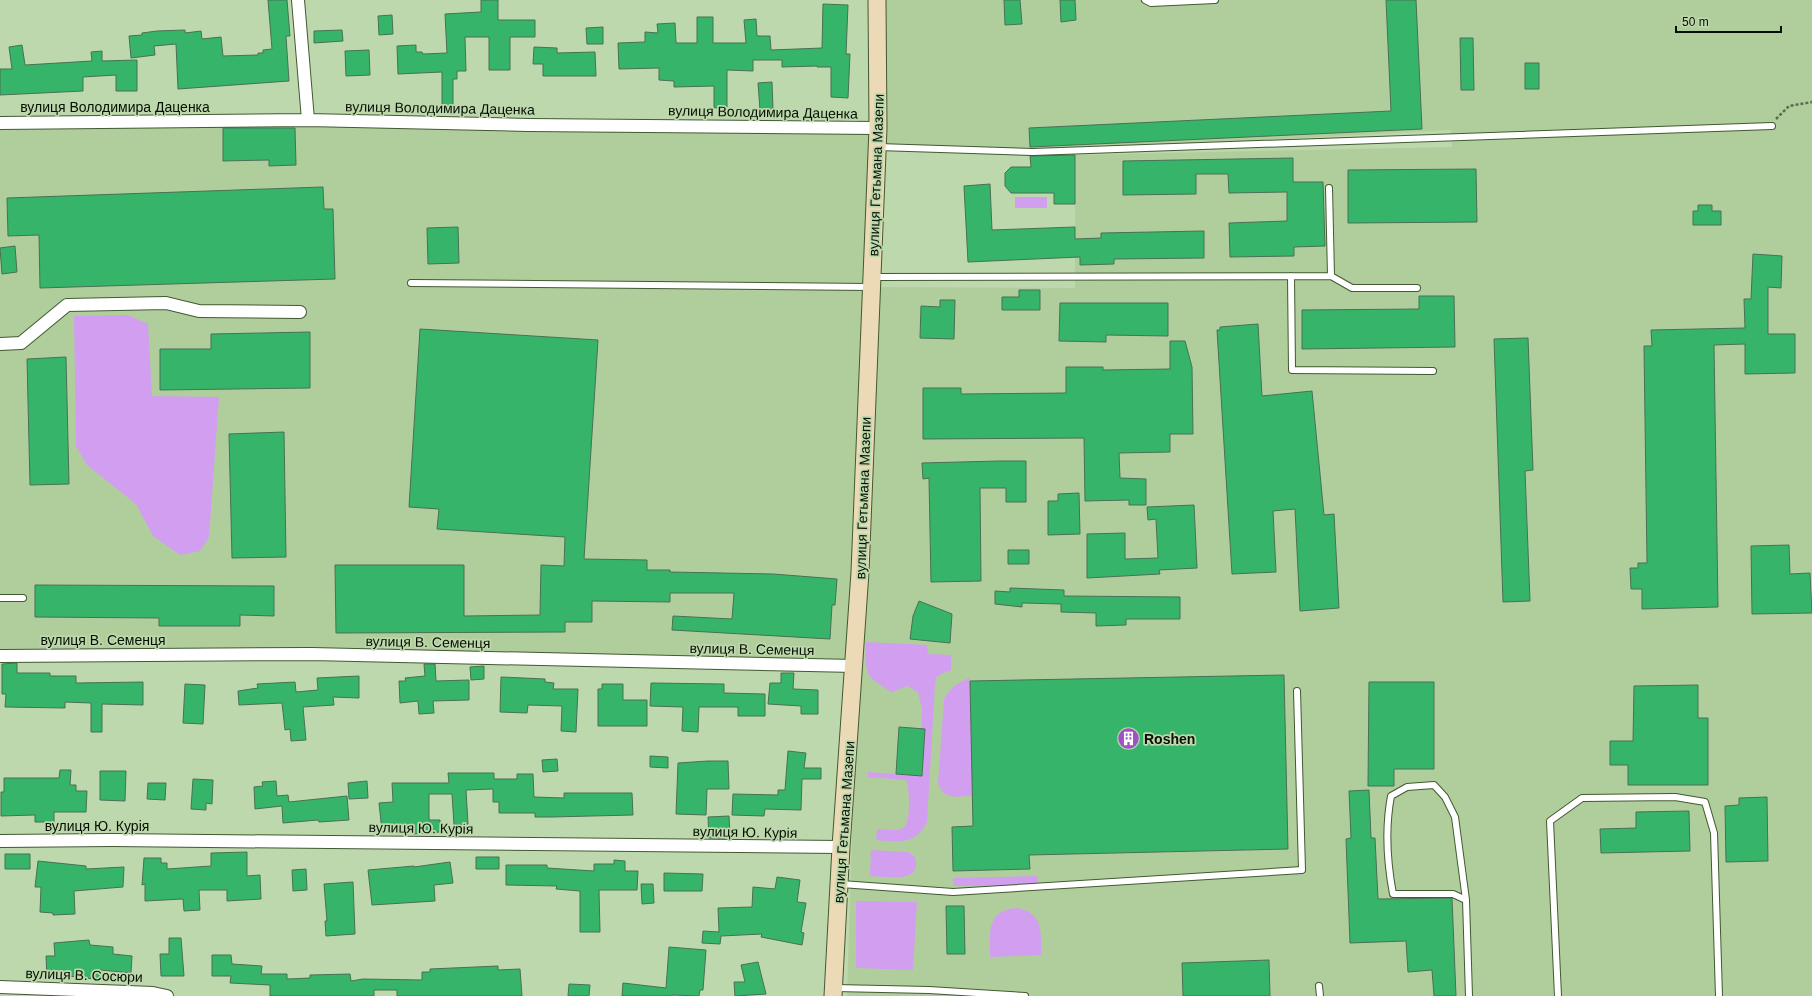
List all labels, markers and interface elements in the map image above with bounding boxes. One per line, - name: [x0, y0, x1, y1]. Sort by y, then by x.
- scale bar: [1676, 8, 1781, 34]
- text: 50 m: [1682, 15, 1709, 29]
- street label: вулиця Гетьмана Мазепи: [865, 93, 887, 257]
- street label: вулиця Володимира Даценка: [345, 98, 535, 118]
- street label: вулиця Володимира Даценка: [20, 99, 210, 115]
- street label: вулиця Володимира Даценка: [668, 102, 858, 122]
- street label: вулиця Гетьмана Мазепи: [852, 416, 874, 580]
- street label: вулиця В. Семенця: [40, 632, 166, 648]
- street label: вулиця В. Семенця: [365, 633, 491, 651]
- street label: вулиця В. Семенця: [689, 640, 815, 658]
- building icon: Roshen: [1116, 726, 1142, 752]
- place label: Roshen: [1144, 731, 1195, 747]
- street label: вулиця Гетьмана Мазепи: [830, 740, 858, 904]
- street label: вулиця Ю. Курія: [45, 818, 149, 834]
- street label: вулиця Ю. Курія: [369, 819, 473, 837]
- street label: вулиця Ю. Курія: [693, 823, 797, 841]
- street label: вулиця В. Сосюри: [25, 965, 143, 985]

